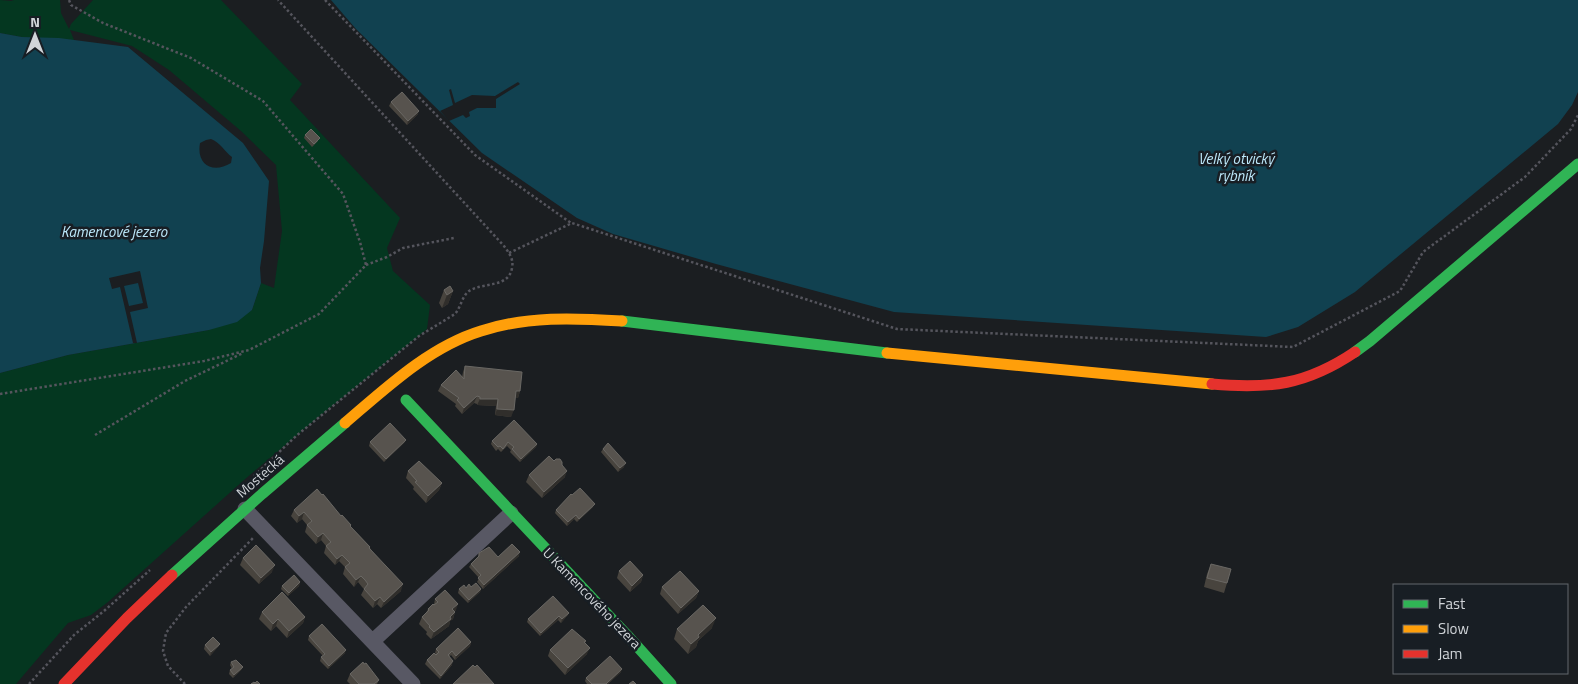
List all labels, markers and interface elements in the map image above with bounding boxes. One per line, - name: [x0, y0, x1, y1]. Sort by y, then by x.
- north arrow: [10, 10, 60, 60]
- text: N: [30, 11, 40, 32]
- water label: Velký otvický rybník: [1198, 147, 1276, 187]
- water label: Kamencové jezero: [61, 220, 168, 243]
- street label: Mostecká: [231, 449, 288, 502]
- street label: U Kamencového jezera: [538, 542, 646, 653]
- legend: [1393, 584, 1568, 674]
- text: Fast: [1438, 592, 1466, 615]
- text: Slow: [1438, 617, 1469, 640]
- text: Jam: [1438, 642, 1462, 665]

